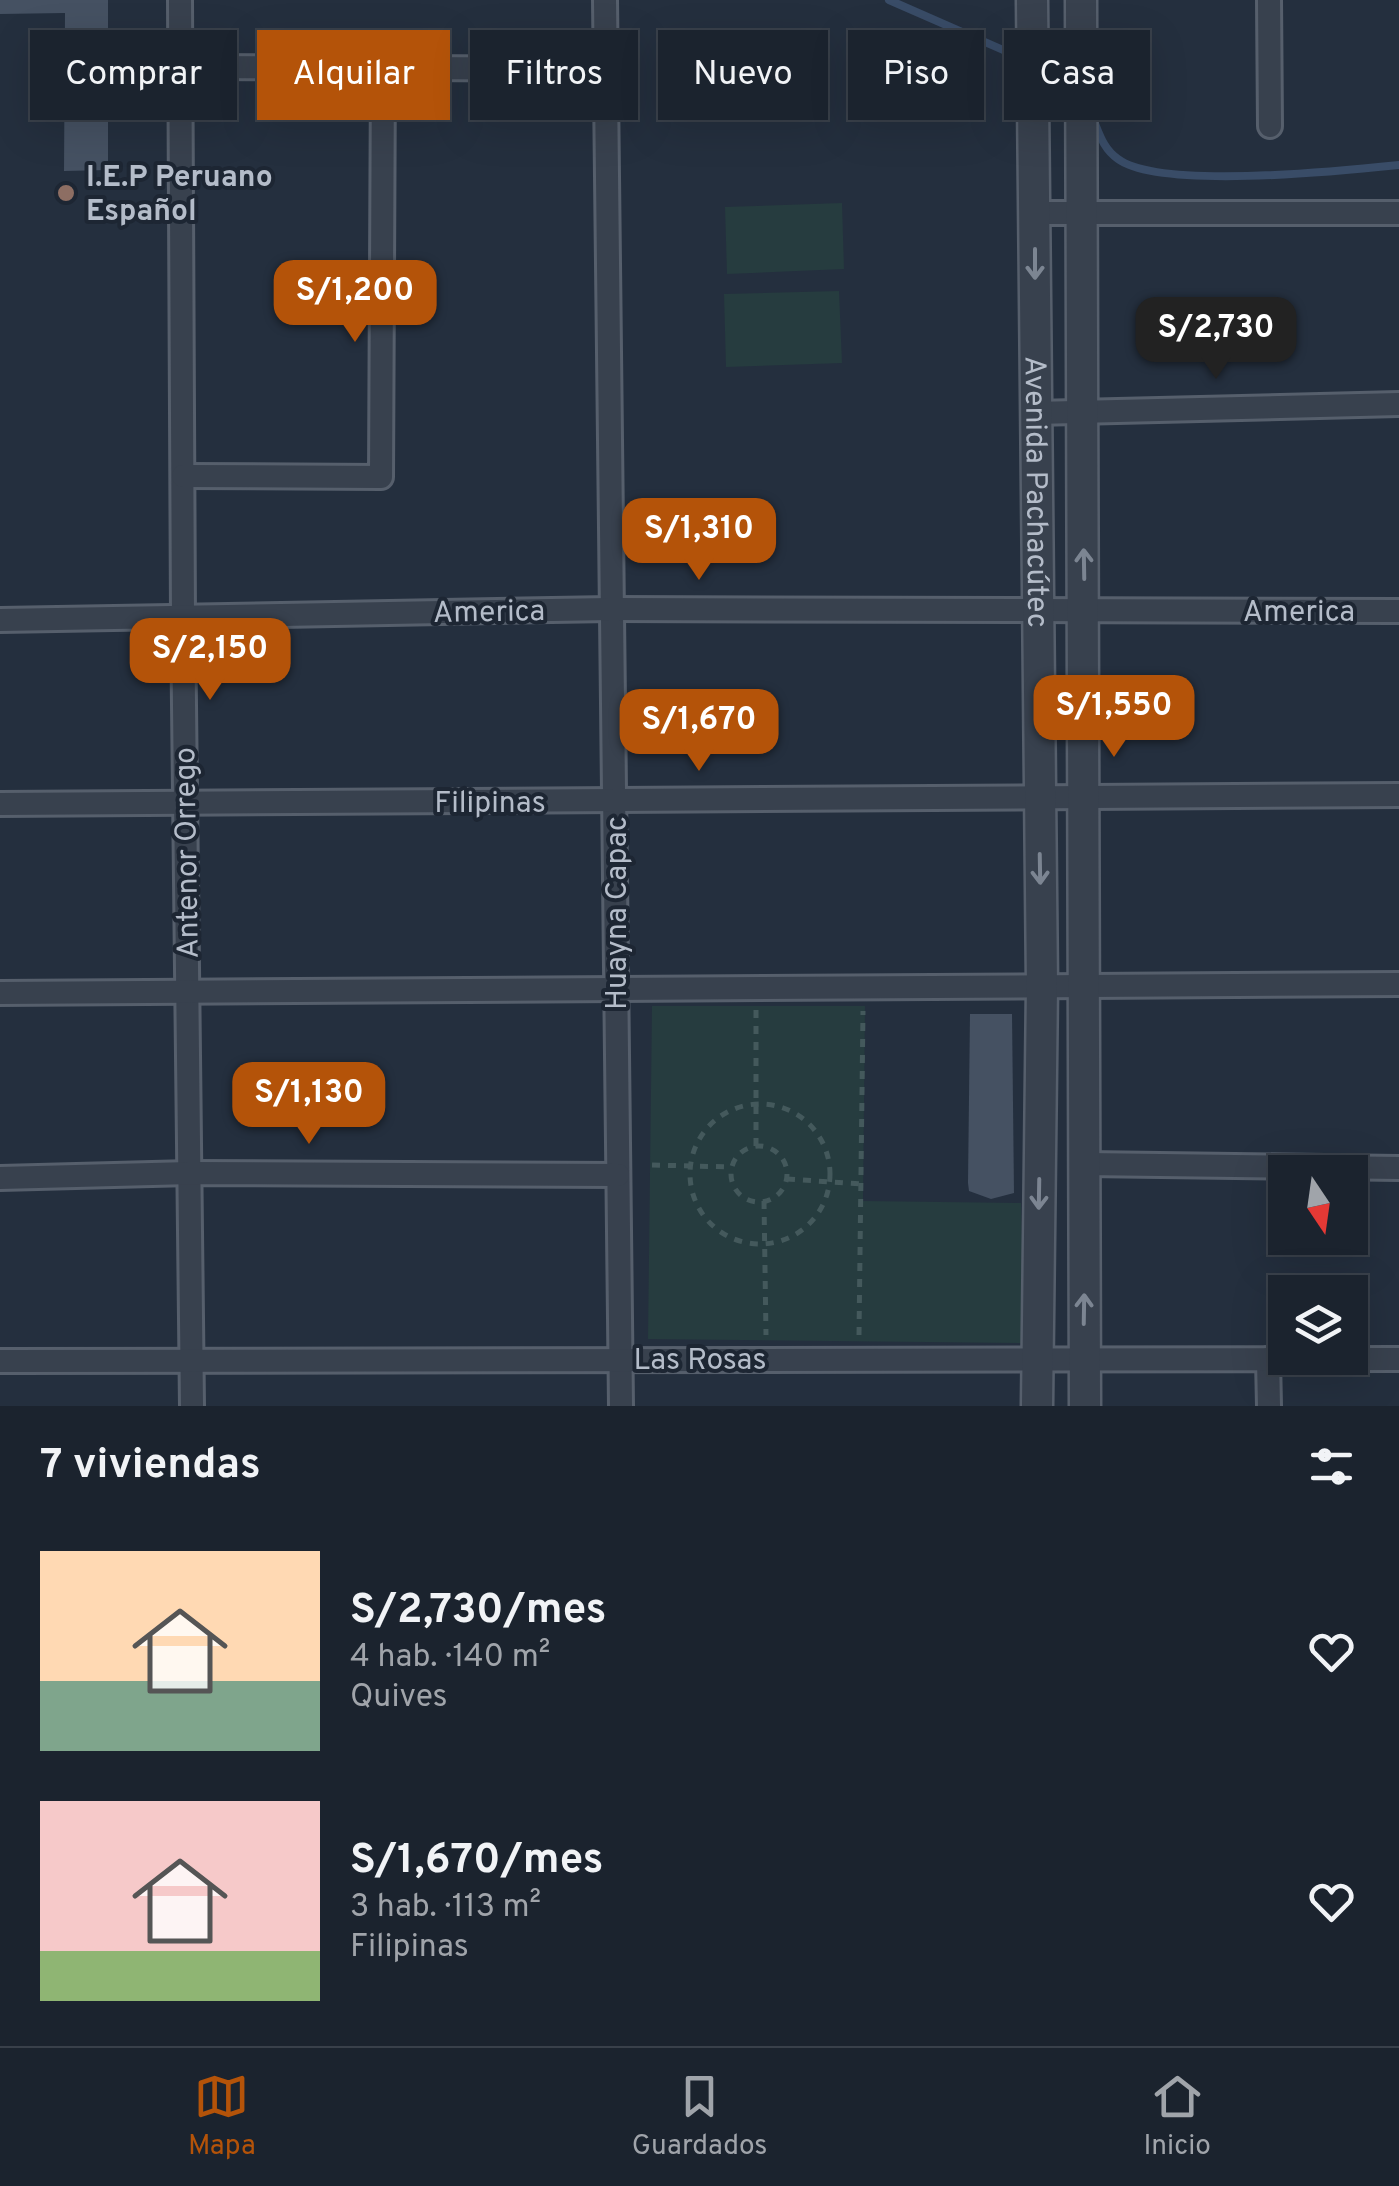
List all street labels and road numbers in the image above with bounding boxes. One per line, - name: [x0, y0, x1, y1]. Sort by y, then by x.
- street label: Avenida Pachacútec: [1015, 356, 1054, 628]
- street label: America: [433, 594, 546, 633]
- street label: America: [1243, 595, 1355, 632]
- street label: Antenor Orrego: [168, 747, 209, 959]
- street label: Filipinas: [434, 786, 546, 823]
- street label: Huayna Capac: [600, 816, 637, 1010]
- street label: Las Rosas: [634, 1343, 766, 1380]

